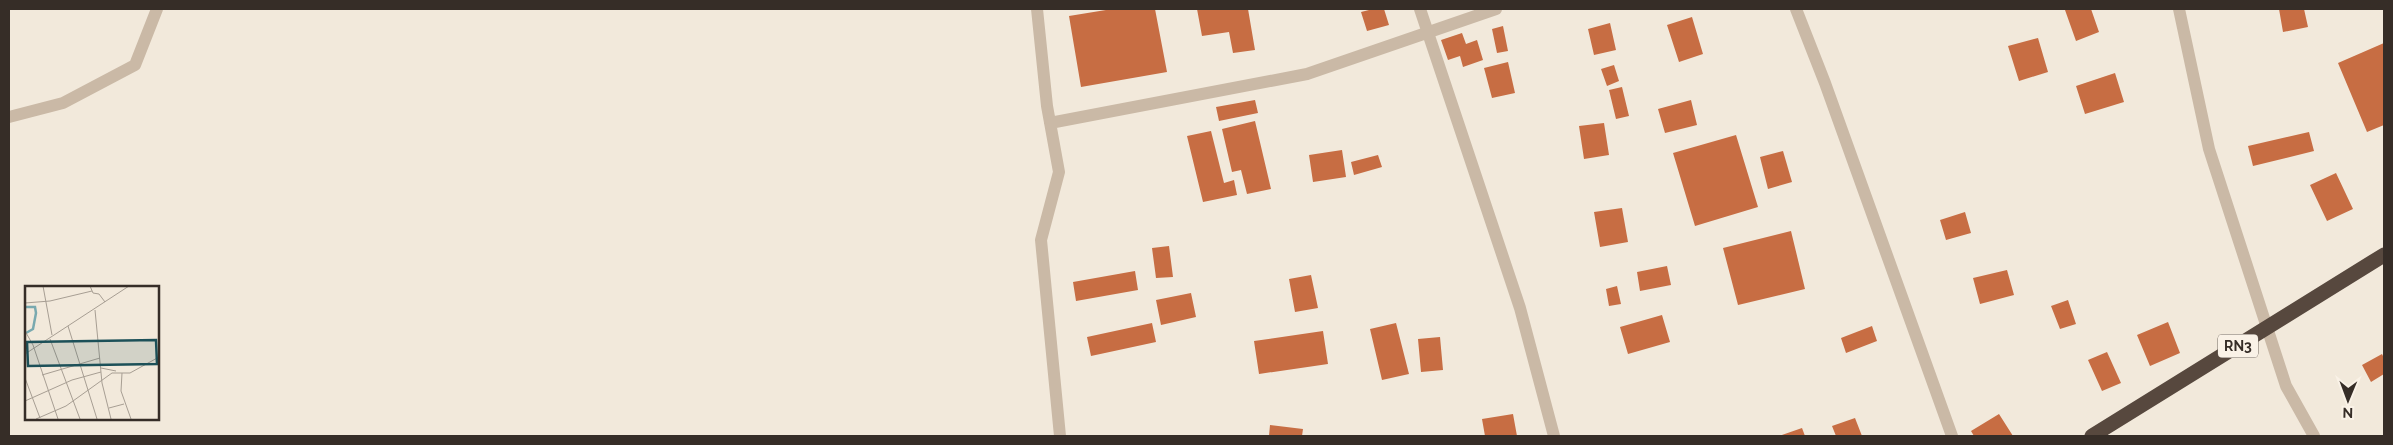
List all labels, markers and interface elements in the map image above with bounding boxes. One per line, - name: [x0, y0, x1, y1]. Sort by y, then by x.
- inset map: [25, 286, 159, 420]
- road number: RN3: [2218, 334, 2258, 358]
- north arrow: [2323, 375, 2373, 425]
- text: N: [2342, 405, 2353, 421]

